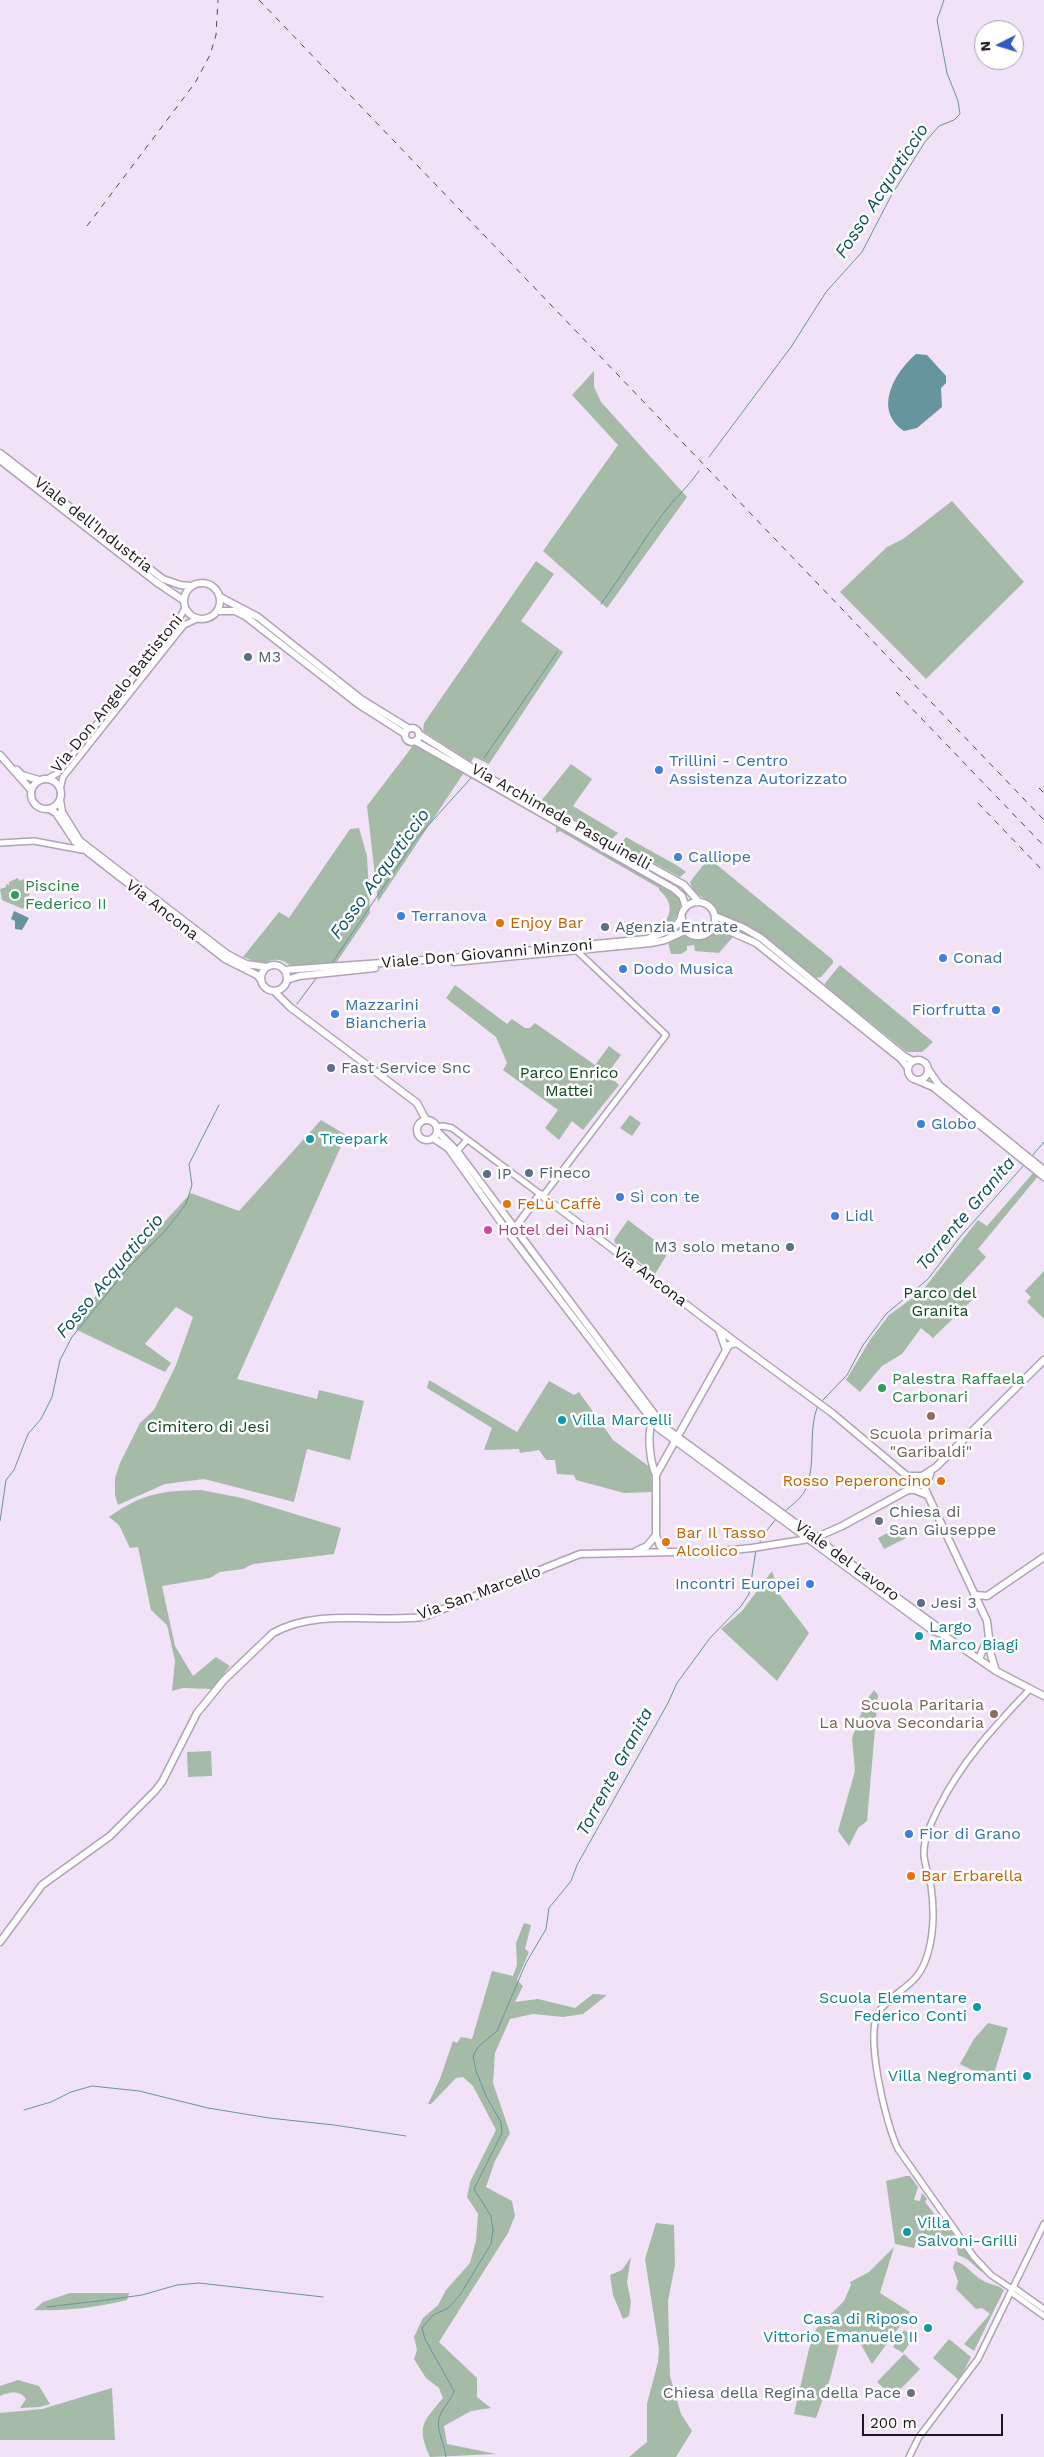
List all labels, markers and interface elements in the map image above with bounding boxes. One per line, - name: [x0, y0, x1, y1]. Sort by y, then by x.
- north arrow: [974, 20, 1024, 70]
- text: N: [977, 40, 993, 52]
- water label: Fosso Acquaticcio: [831, 120, 933, 262]
- street label: Viale dell'Industria: [30, 473, 156, 577]
- street label: Via Don Angelo Battistoni: [47, 611, 187, 777]
- place label: M3: [258, 647, 281, 667]
- marker: M3: [242, 651, 254, 663]
- place label: Trillini - Centro Assistenza Autorizzato: [669, 751, 847, 789]
- street label: Via Archimede Pasquinelli: [468, 759, 654, 875]
- marker: Trillini - Centro Assistenza Autorizzato: [653, 764, 665, 776]
- water label: Fosso Acquaticcio: [325, 805, 435, 943]
- place label: Calliope: [688, 847, 751, 867]
- marker: Calliope: [672, 851, 684, 863]
- place label: Piscine Federico II: [25, 876, 107, 914]
- street label: Via Ancona: [122, 876, 202, 944]
- marker: Piscine Federico II: [9, 889, 21, 901]
- place label: Terranova: [411, 906, 487, 926]
- marker: Terranova: [395, 910, 407, 922]
- place label: Enjoy Bar: [510, 913, 583, 933]
- marker: Enjoy Bar: [494, 917, 506, 929]
- place label: Agenzia Entrate: [615, 917, 738, 937]
- marker: Agenzia Entrate: [599, 921, 611, 933]
- street label: Viale Don Giovanni Minzoni: [381, 935, 593, 973]
- place label: Conad: [953, 948, 1003, 968]
- marker: Conad: [937, 952, 949, 964]
- place label: Dodo Musica: [633, 959, 733, 979]
- marker: Dodo Musica: [617, 963, 629, 975]
- place label: Mazzarini Biancheria: [345, 995, 427, 1033]
- place label: Fiorfrutta: [912, 1000, 986, 1020]
- marker: Fiorfrutta: [990, 1004, 1002, 1016]
- marker: Mazzarini Biancheria: [329, 1008, 341, 1020]
- place label: Fast Service Snc: [341, 1058, 471, 1078]
- marker: Fast Service Snc: [325, 1062, 337, 1074]
- park label: Parco Enrico Mattei: [520, 1063, 618, 1101]
- place label: Globo: [931, 1114, 977, 1134]
- marker: Globo: [915, 1118, 927, 1130]
- place label: Treepark: [320, 1129, 388, 1149]
- marker: Treepark: [304, 1133, 316, 1145]
- water label: Torrente Granita: [912, 1153, 1020, 1275]
- place label: Fineco: [539, 1163, 591, 1183]
- place label: IP: [497, 1164, 511, 1184]
- marker: Fineco: [523, 1167, 535, 1179]
- marker: IP: [481, 1168, 493, 1180]
- place label: Sì con te: [630, 1187, 700, 1207]
- marker: Sì con te: [614, 1191, 626, 1203]
- place label: FeLù Caffè: [517, 1194, 601, 1214]
- marker: FeLù Caffè: [501, 1198, 513, 1210]
- place label: Lidl: [845, 1206, 874, 1226]
- water label: Fosso Acquaticcio: [52, 1209, 168, 1343]
- marker: Lidl: [829, 1210, 841, 1222]
- place label: Hotel dei Nani: [498, 1220, 609, 1240]
- marker: Hotel dei Nani: [482, 1224, 494, 1236]
- place label: M3 solo metano: [654, 1237, 780, 1257]
- marker: M3 solo metano: [784, 1241, 796, 1253]
- street label: Via Ancona: [609, 1243, 691, 1311]
- park label: Parco del Granita: [903, 1283, 977, 1321]
- place label: Palestra Raffaela Carbonari: [892, 1369, 1025, 1407]
- marker: Palestra Raffaela Carbonari: [876, 1382, 888, 1394]
- place label: Villa Marcelli: [572, 1410, 672, 1430]
- marker: Scuola primaria "Garibaldi": [925, 1410, 937, 1422]
- marker: Villa Marcelli: [556, 1414, 568, 1426]
- park label: Cimitero di Jesi: [147, 1417, 269, 1437]
- place label: Scuola primaria "Garibaldi": [869, 1424, 993, 1462]
- place label: Rosso Peperoncino: [783, 1471, 931, 1491]
- marker: Rosso Peperoncino: [935, 1475, 947, 1487]
- place label: Chiesa di San Giuseppe: [889, 1502, 996, 1540]
- marker: Chiesa di San Giuseppe: [873, 1515, 885, 1527]
- street label: Viale del Lavoro: [791, 1516, 903, 1606]
- place label: Bar Il Tasso Alcolico: [676, 1523, 766, 1561]
- marker: Bar Il Tasso Alcolico: [660, 1536, 672, 1548]
- street label: Via San Marcello: [415, 1562, 543, 1624]
- place label: Incontri Europei: [675, 1574, 800, 1594]
- marker: Incontri Europei: [804, 1578, 816, 1590]
- place label: Jesi 3: [931, 1593, 977, 1613]
- marker: Jesi 3: [915, 1597, 927, 1609]
- place label: Largo Marco Biagi: [929, 1617, 1018, 1655]
- marker: Largo Marco Biagi: [913, 1630, 925, 1642]
- place label: Scuola Paritaria La Nuova Secondaria: [819, 1695, 984, 1733]
- water label: Torrente Granita: [572, 1704, 658, 1840]
- marker: Scuola Paritaria La Nuova Secondaria: [988, 1708, 1000, 1720]
- place label: Fior di Grano: [919, 1824, 1021, 1844]
- marker: Fior di Grano: [903, 1828, 915, 1840]
- place label: Bar Erbarella: [921, 1866, 1023, 1886]
- marker: Bar Erbarella: [905, 1870, 917, 1882]
- place label: Scuola Elementare Federico Conti: [819, 1988, 967, 2026]
- marker: Scuola Elementare Federico Conti: [971, 2001, 983, 2013]
- place label: Villa Negromanti: [888, 2066, 1017, 2086]
- marker: Villa Negromanti: [1021, 2070, 1033, 2082]
- place label: Villa Salvoni-Grilli: [917, 2213, 1017, 2251]
- marker: Villa Salvoni-Grilli: [901, 2226, 913, 2238]
- place label: Casa di Riposo Vittorio Emanuele II: [763, 2309, 918, 2347]
- marker: Casa di Riposo Vittorio Emanuele II: [922, 2322, 934, 2334]
- place label: Chiesa della Regina della Pace: [663, 2383, 901, 2403]
- marker: Chiesa della Regina della Pace: [905, 2387, 917, 2399]
- scale bar: [864, 2404, 1005, 2436]
- text: 200 m: [870, 2414, 917, 2432]

